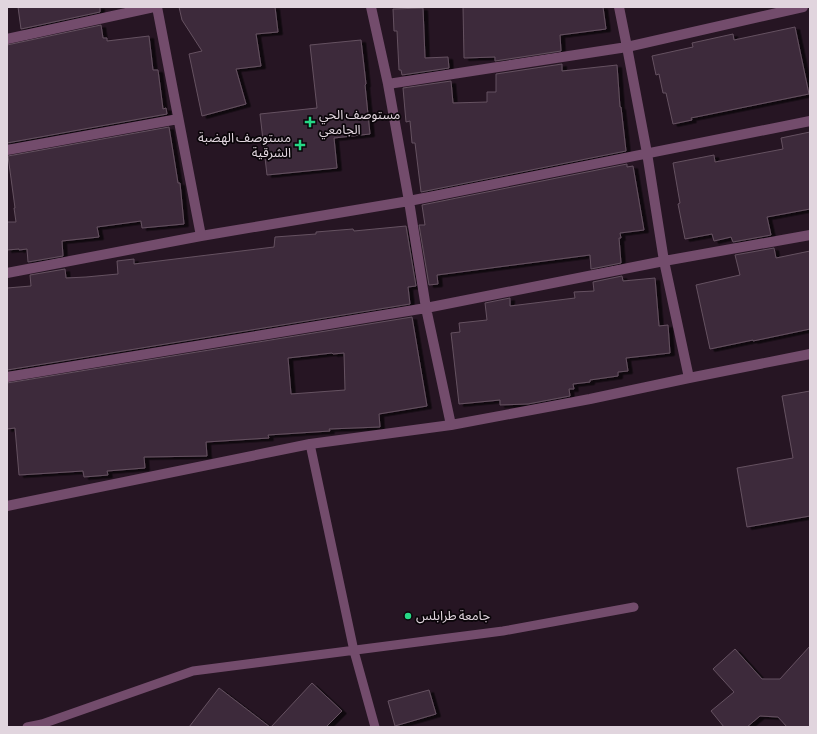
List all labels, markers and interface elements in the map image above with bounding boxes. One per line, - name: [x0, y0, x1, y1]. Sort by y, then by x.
- place label: مستوصف الحي الجامعي: [319, 107, 400, 140]
- marker: مستوصف الحي الجامعي: [304, 116, 316, 128]
- place label: مستوصف الهضبة الشرقية: [198, 130, 291, 161]
- marker: مستوصف الهضبة الشرقية: [294, 139, 306, 151]
- place label: جامعة طرابلس: [416, 608, 490, 624]
- marker: جامعة طرابلس: [403, 611, 413, 621]

